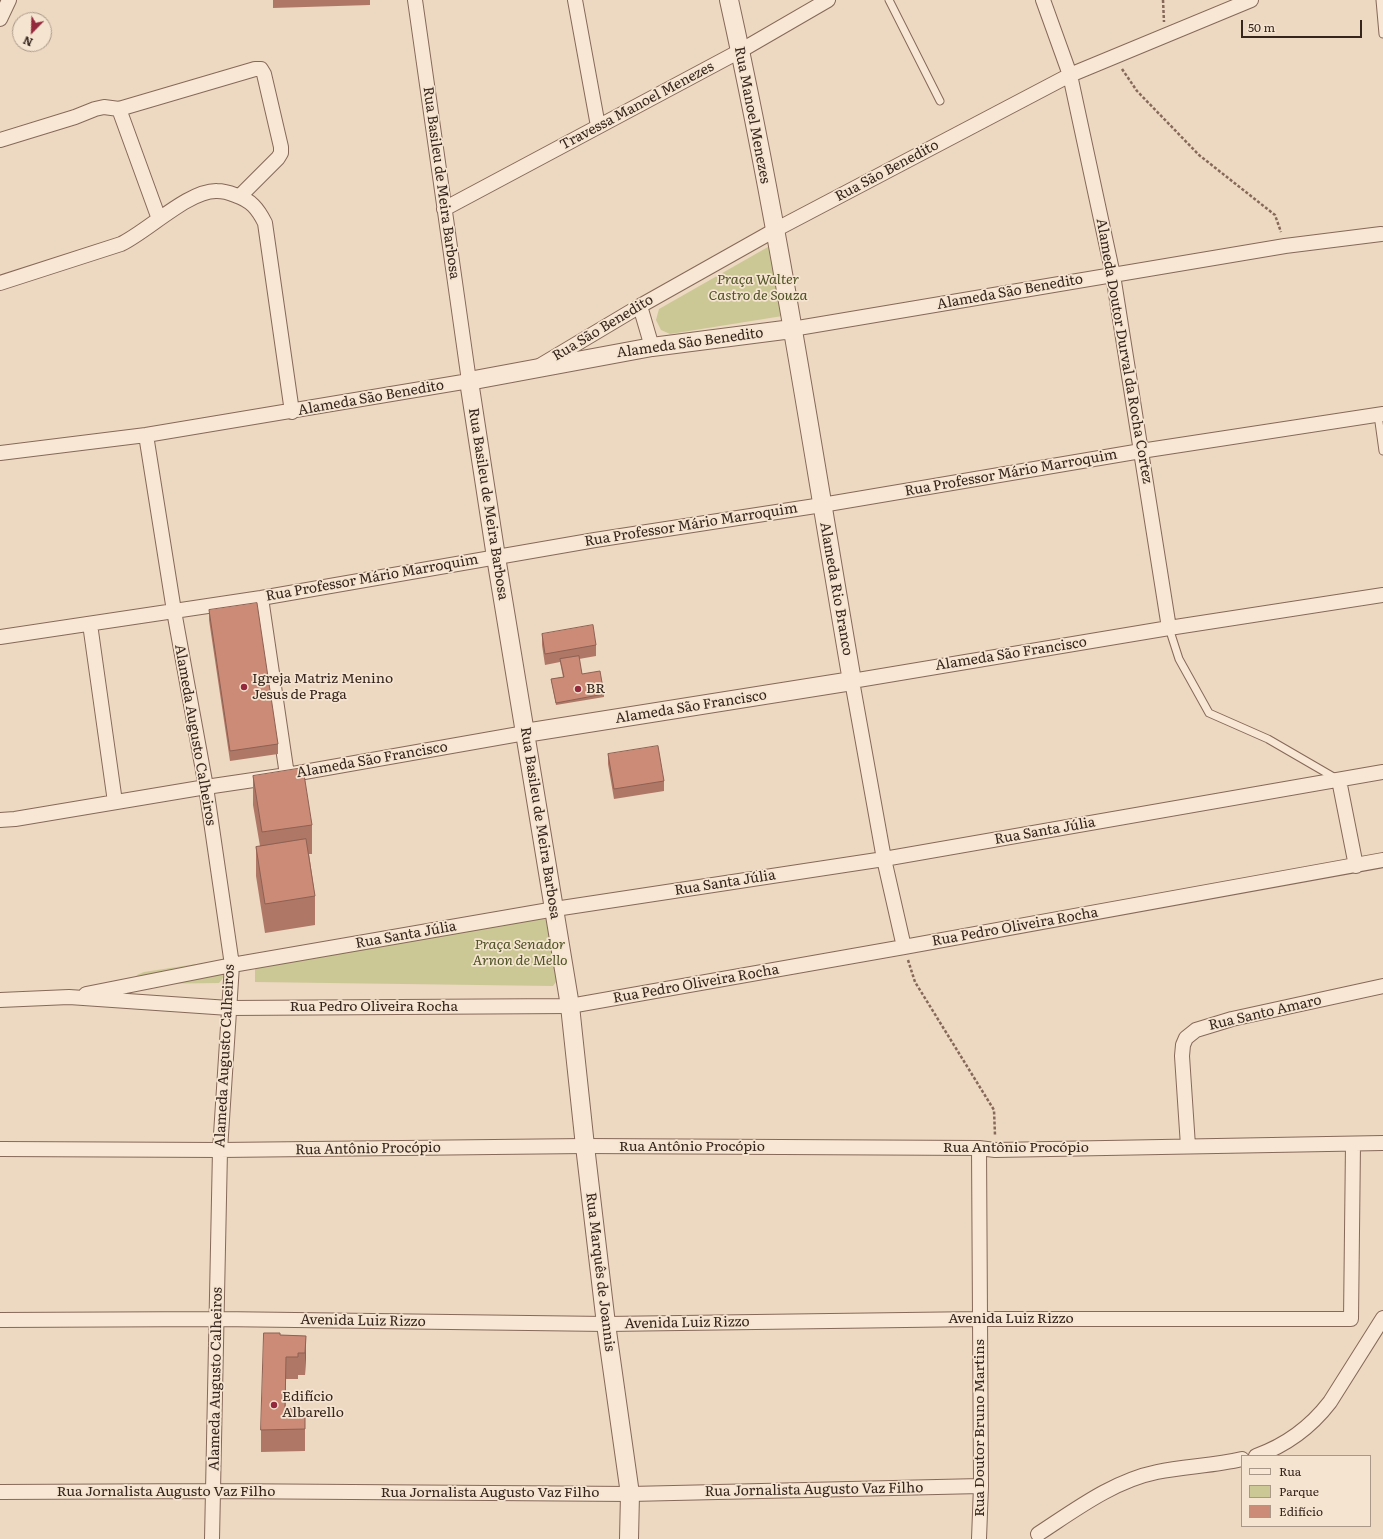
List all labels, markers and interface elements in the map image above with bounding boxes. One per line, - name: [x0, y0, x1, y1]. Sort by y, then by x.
- north arrow: [12, 12, 52, 52]
- scale bar: [1243, 12, 1364, 38]
- text: 50 m: [1248, 18, 1275, 36]
- text: N: [20, 33, 35, 51]
- street label: Rua Manoel Menezes: [730, 45, 774, 185]
- street label: Travessa Manoel Menezes: [557, 58, 717, 154]
- street label: Rua Basileu de Meira Barbosa: [419, 86, 463, 280]
- street label: Rua São Benedito: [832, 137, 942, 205]
- street label: Alameda Doutor Durval da Rocha Cortez: [1092, 217, 1156, 485]
- street label: Alameda São Benedito: [936, 271, 1084, 313]
- park label: Praça Walter Castro de Souza: [709, 272, 807, 304]
- street label: Rua São Benedito: [549, 291, 657, 365]
- street label: Alameda São Benedito: [615, 324, 765, 362]
- street label: Alameda São Benedito: [297, 377, 445, 419]
- street label: Rua Basileu de Meira Barbosa: [465, 407, 511, 601]
- street label: Rua Professor Mário Marroquim: [903, 446, 1119, 500]
- street label: Rua Professor Mário Marroquim: [583, 500, 799, 550]
- street label: Alameda Rio Branco: [816, 521, 856, 657]
- street label: Rua Professor Mário Marroquim: [264, 551, 480, 605]
- street label: Alameda São Francisco: [934, 634, 1088, 674]
- street label: Alameda Augusto Calheiros: [171, 643, 219, 827]
- place label: Igreja Matriz Menino Jesus de Praga: [252, 671, 393, 704]
- place label: BR: [586, 681, 605, 697]
- marker: Igreja Matriz Menino Jesus de Praga: [239, 682, 249, 692]
- marker: BR: [573, 684, 583, 694]
- street label: Alameda São Francisco: [614, 687, 768, 727]
- street label: Rua Basileu de Meira Barbosa: [517, 726, 563, 920]
- street label: Alameda São Francisco: [295, 738, 449, 782]
- street label: Rua Santa Júlia: [993, 814, 1097, 848]
- street label: Rua Santa Júlia: [673, 867, 777, 899]
- street label: Rua Pedro Oliveira Rocha: [931, 904, 1099, 950]
- street label: Rua Santa Júlia: [354, 918, 458, 952]
- park label: Praça Senador Arnon de Mello: [473, 937, 567, 970]
- street label: Rua Pedro Oliveira Rocha: [612, 961, 780, 1007]
- street label: Alameda Augusto Calheiros: [212, 964, 238, 1148]
- street label: Rua Santo Amaro: [1207, 992, 1323, 1034]
- street label: Rua Pedro Oliveira Rocha: [290, 999, 458, 1015]
- street label: Rua Antônio Procópio: [295, 1139, 441, 1159]
- street label: Rua Antônio Procópio: [619, 1139, 765, 1155]
- street label: Rua Antônio Procópio: [943, 1140, 1089, 1156]
- street label: Rua Marquês de Joannis: [582, 1191, 618, 1353]
- street label: Alameda Augusto Calheiros: [206, 1287, 226, 1471]
- street label: Avenida Luiz Rizzo: [948, 1311, 1074, 1327]
- street label: Avenida Luiz Rizzo: [300, 1312, 426, 1330]
- street label: Avenida Luiz Rizzo: [624, 1314, 750, 1332]
- street label: Rua Doutor Bruno Martins: [972, 1339, 988, 1517]
- place label: Edifício Albarello: [282, 1389, 344, 1422]
- marker: Edifício Albarello: [269, 1400, 279, 1410]
- legend: [1241, 1455, 1371, 1527]
- text: Rua: [1279, 1462, 1301, 1480]
- street label: Rua Jornalista Augusto Vaz Filho: [704, 1480, 924, 1500]
- text: Parque: [1279, 1482, 1319, 1500]
- street label: Rua Jornalista Augusto Vaz Filho: [57, 1484, 275, 1500]
- street label: Rua Jornalista Augusto Vaz Filho: [381, 1485, 599, 1501]
- text: Edifício: [1279, 1502, 1323, 1520]

